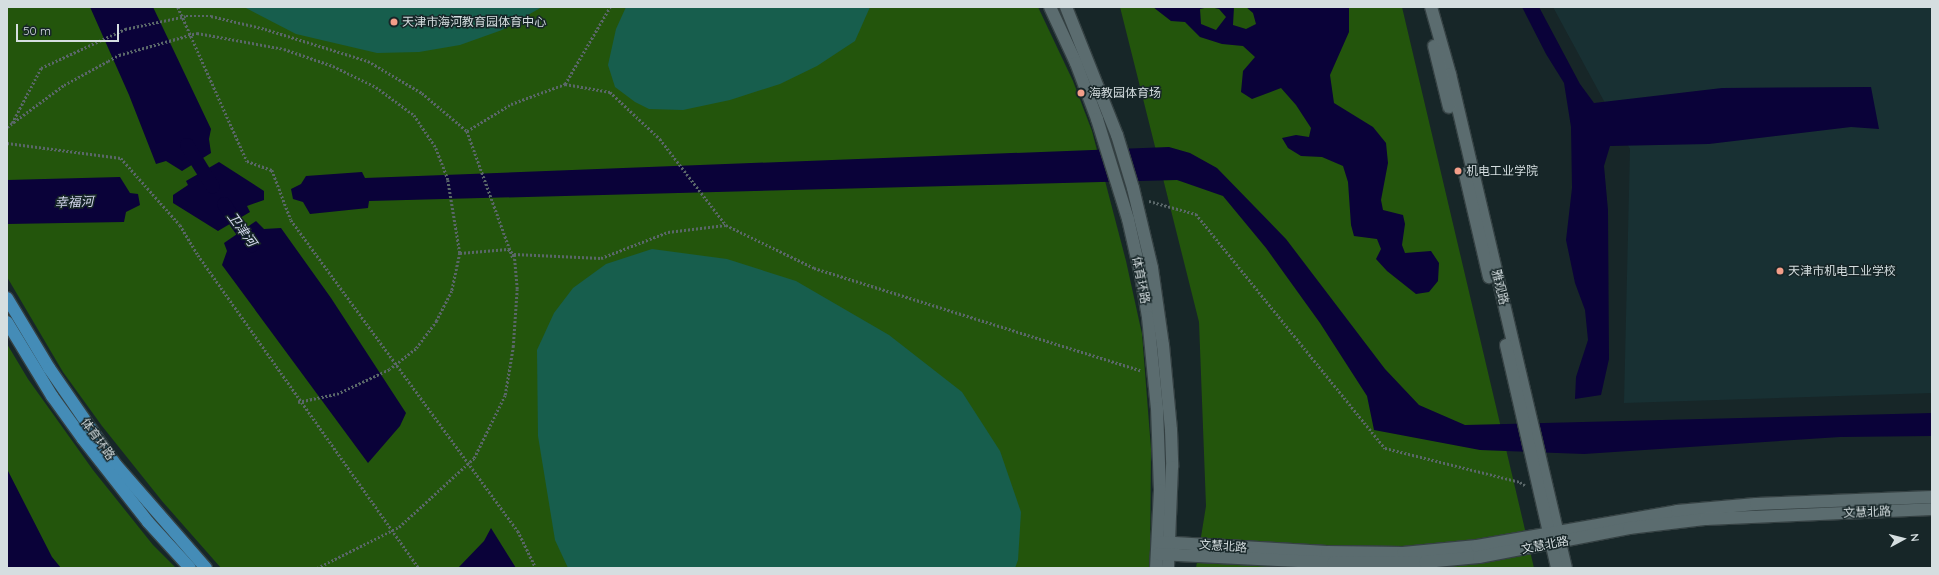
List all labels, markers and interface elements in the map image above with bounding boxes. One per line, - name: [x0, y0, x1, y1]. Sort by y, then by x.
- place label: 天津市海河教育园体育中心: [402, 15, 546, 29]
- scale bar: [18, 16, 121, 42]
- marker: 天津市海河教育园体育中心: [389, 17, 399, 27]
- text: 50 m: [23, 23, 51, 38]
- place label: 海教园体育场: [1089, 86, 1161, 100]
- marker: 海教园体育场: [1076, 88, 1086, 98]
- place label: 机电工业学院: [1466, 164, 1538, 178]
- marker: 机电工业学院: [1453, 166, 1463, 176]
- water label: 幸福河: [54, 194, 94, 210]
- water label: 卫津河: [224, 209, 260, 249]
- street label: 体育环路: [1129, 255, 1153, 305]
- place label: 天津市机电工业学校: [1788, 264, 1896, 278]
- marker: 天津市机电工业学校: [1775, 266, 1785, 276]
- street label: 雅观路: [1489, 268, 1511, 306]
- street label: 体育环路: [78, 415, 118, 463]
- street label: 文慧北路: [1843, 504, 1891, 520]
- north arrow: [1883, 519, 1923, 559]
- street label: 文慧北路: [1520, 533, 1570, 557]
- text: N: [1907, 533, 1922, 542]
- street label: 文慧北路: [1199, 537, 1247, 555]

